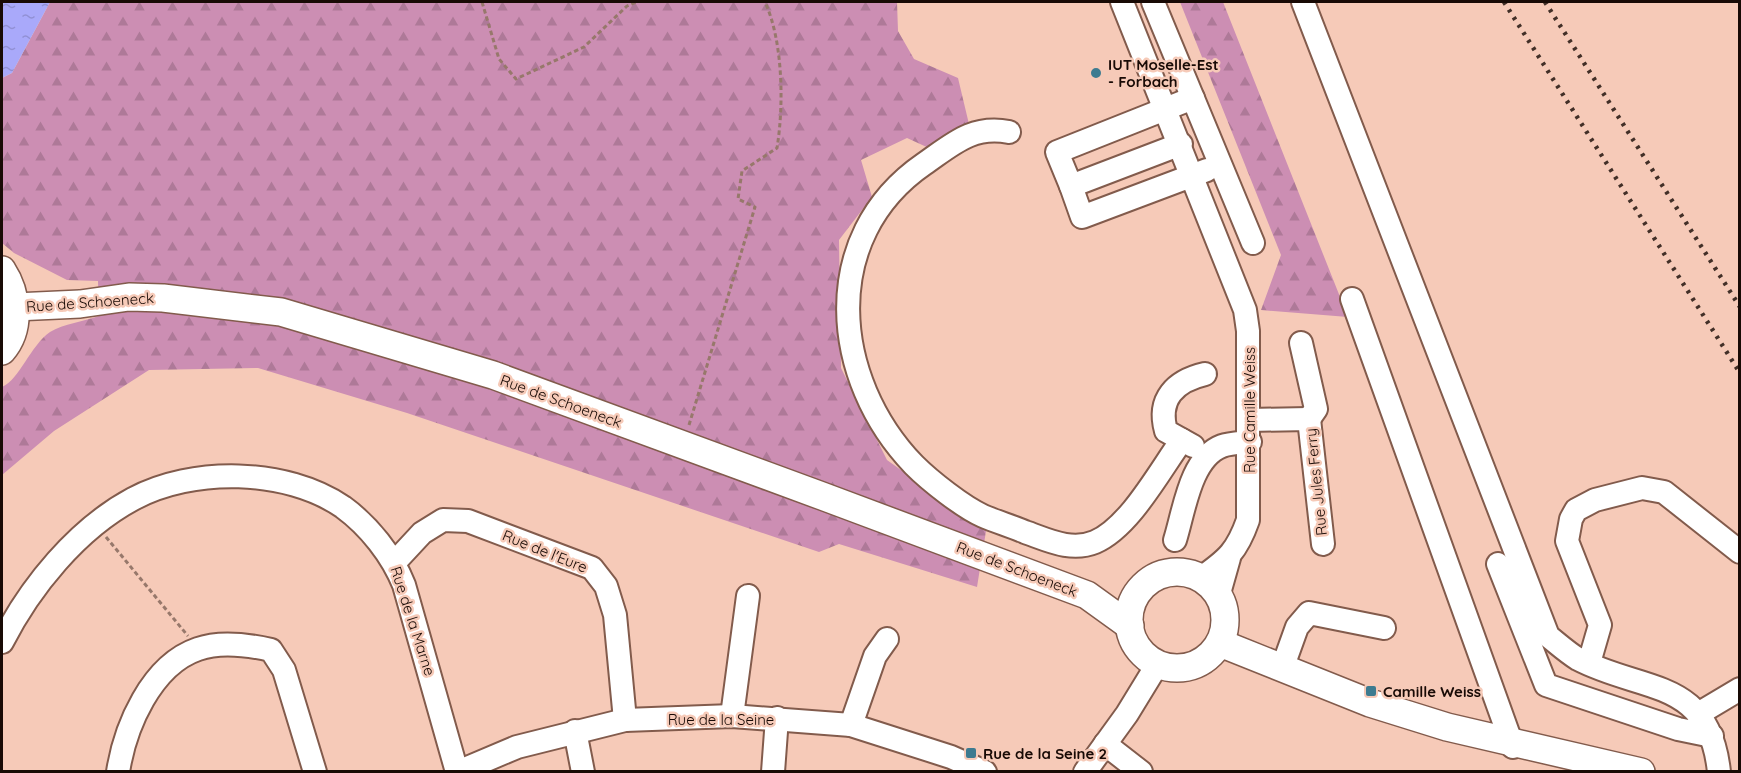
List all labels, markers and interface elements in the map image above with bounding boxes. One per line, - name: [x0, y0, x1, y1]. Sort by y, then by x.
- place label: IUT Moselle-Est - Forbach: [1108, 55, 1219, 91]
- marker: IUT Moselle-Est - Forbach: [1089, 66, 1103, 80]
- street label: Rue de Schoeneck: [26, 288, 154, 316]
- street label: Rue Camille Weiss: [1240, 347, 1259, 473]
- street label: Rue de Schoeneck: [498, 370, 624, 432]
- street label: Rue Jules Ferry: [1301, 427, 1331, 537]
- street label: Rue de l'Eure: [500, 525, 590, 577]
- street label: Rue de Schoeneck: [954, 537, 1080, 601]
- street label: Rue de la Marne: [386, 564, 440, 678]
- place label: Camille Weiss: [1383, 682, 1481, 701]
- marker: Camille Weiss: [1364, 684, 1378, 698]
- street label: Rue de la Seine: [668, 710, 774, 729]
- place label: Rue de la Seine 2: [983, 744, 1107, 763]
- marker: Rue de la Seine 2: [964, 746, 978, 760]

